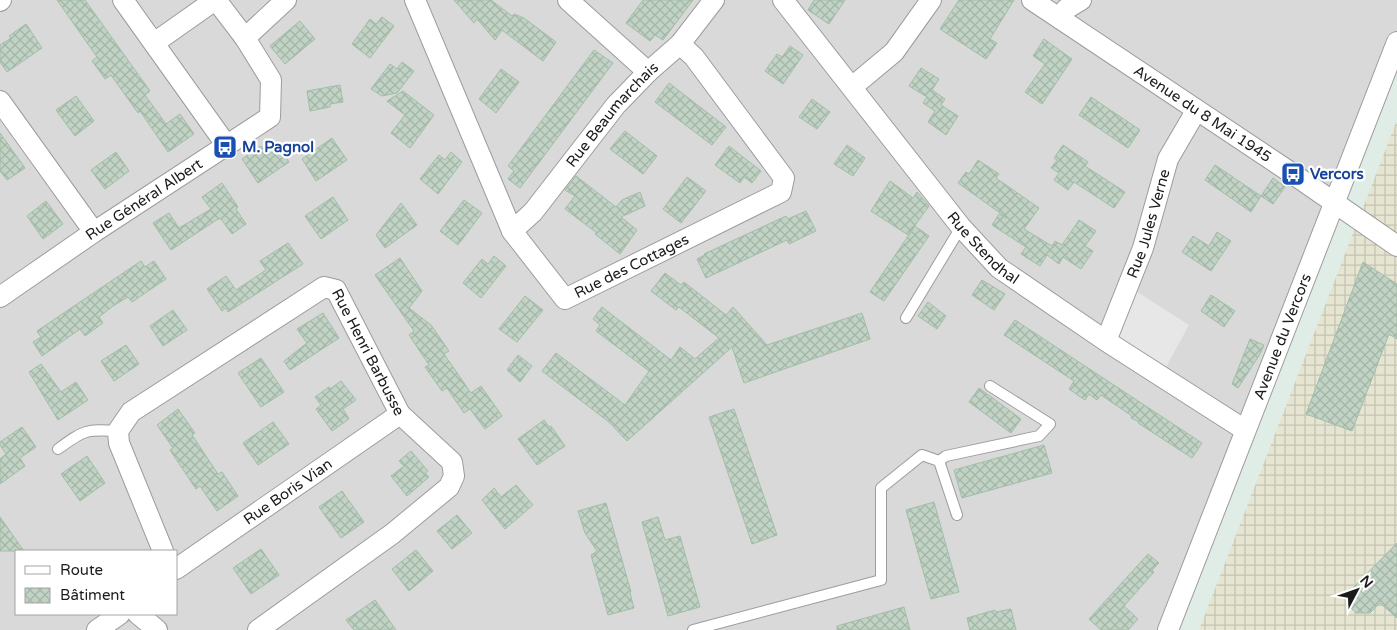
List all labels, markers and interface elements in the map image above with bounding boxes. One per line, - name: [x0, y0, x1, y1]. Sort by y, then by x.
- street label: Rue Beaumarchais: [562, 58, 662, 171]
- street label: Avenue du 8 Mai 1945: [1130, 61, 1275, 166]
- bus stop icon: M. Pagnol: [212, 134, 238, 160]
- place label: M. Pagnol: [242, 138, 314, 157]
- street label: Rue Général Albert: [82, 154, 206, 244]
- bus stop icon: Vercors: [1280, 161, 1306, 187]
- place label: Vercors: [1310, 165, 1364, 183]
- street label: Rue Jules Verne: [1123, 167, 1174, 281]
- street label: Rue Stendhal: [943, 208, 1022, 288]
- street label: Rue des Cottages: [571, 230, 692, 302]
- street label: Avenue du Vercors: [1250, 271, 1315, 402]
- street label: Rue Henri Barbusse: [328, 286, 408, 419]
- street label: Rue Boris Vian: [240, 455, 336, 529]
- legend: [15, 550, 178, 615]
- text: Route: [60, 561, 103, 579]
- north arrow: [1332, 565, 1382, 615]
- text: N: [1356, 572, 1377, 592]
- text: Bâtiment: [60, 586, 125, 604]

